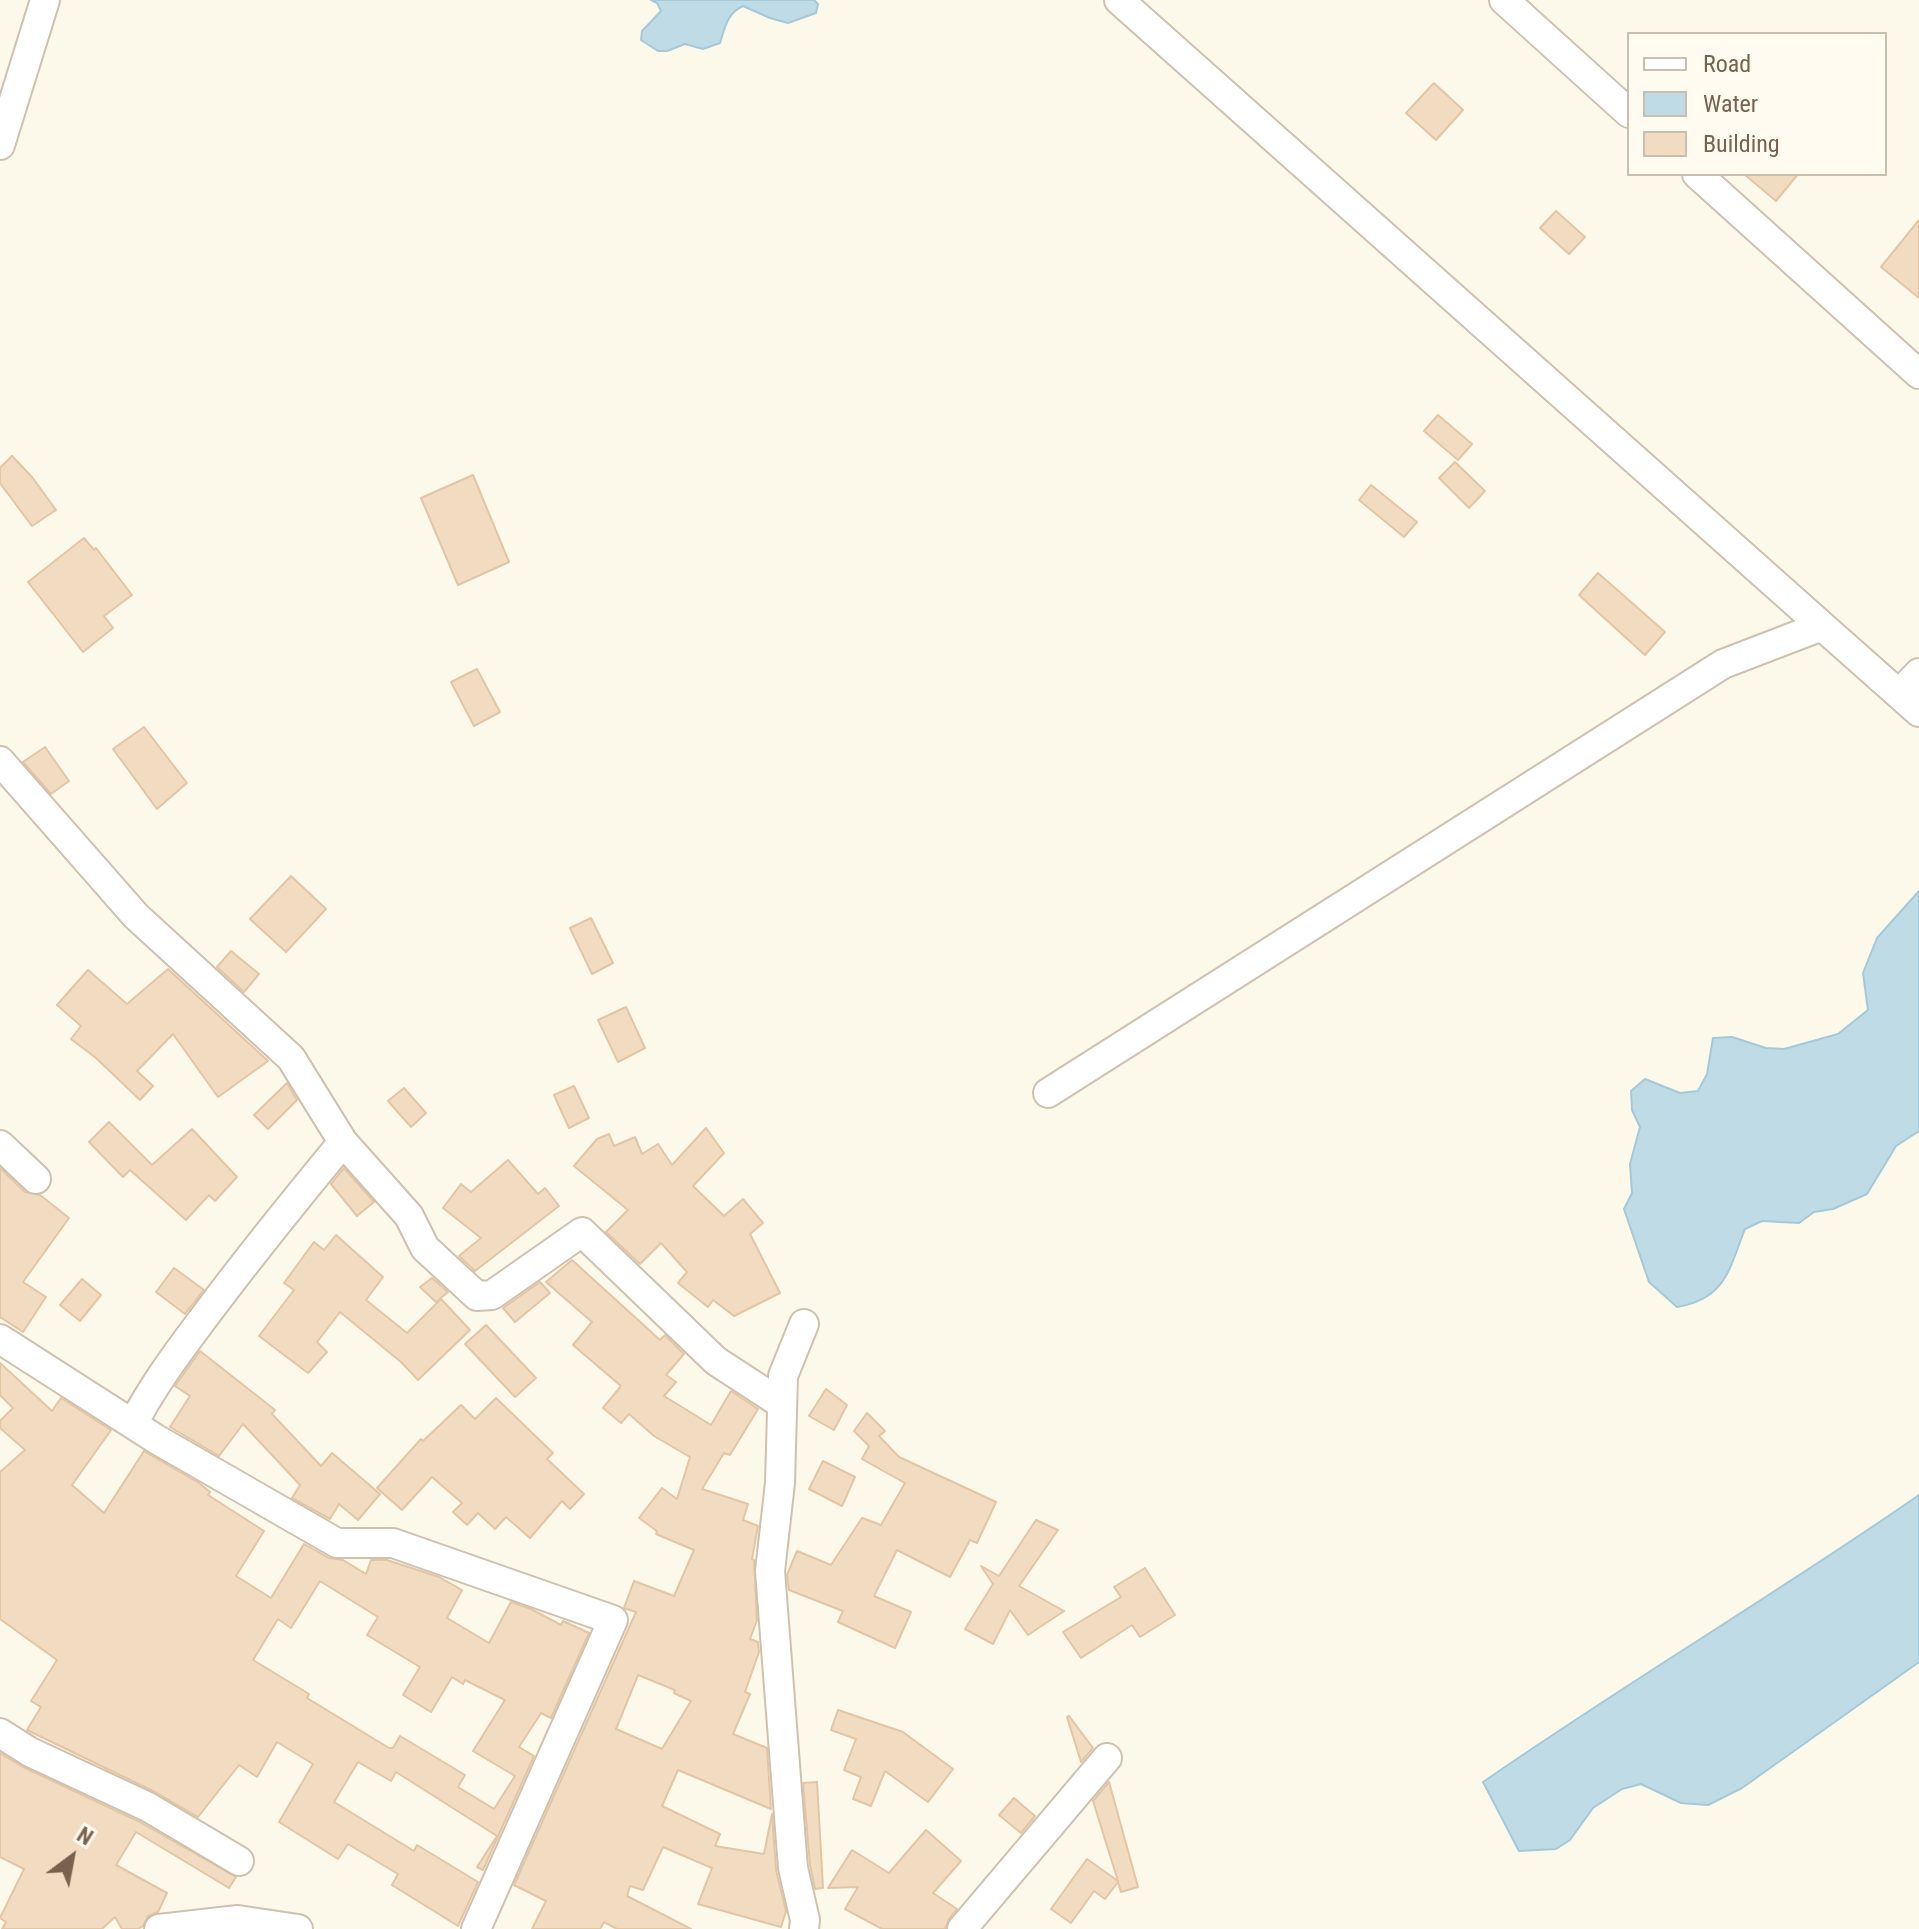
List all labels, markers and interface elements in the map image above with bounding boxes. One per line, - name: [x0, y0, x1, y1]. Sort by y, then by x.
- legend: [1627, 32, 1887, 176]
- text: Road: [1703, 50, 1751, 78]
- text: Water: [1703, 90, 1758, 118]
- text: Building: [1703, 130, 1780, 158]
- north arrow: [32, 1817, 112, 1897]
- text: N: [73, 1822, 97, 1850]

